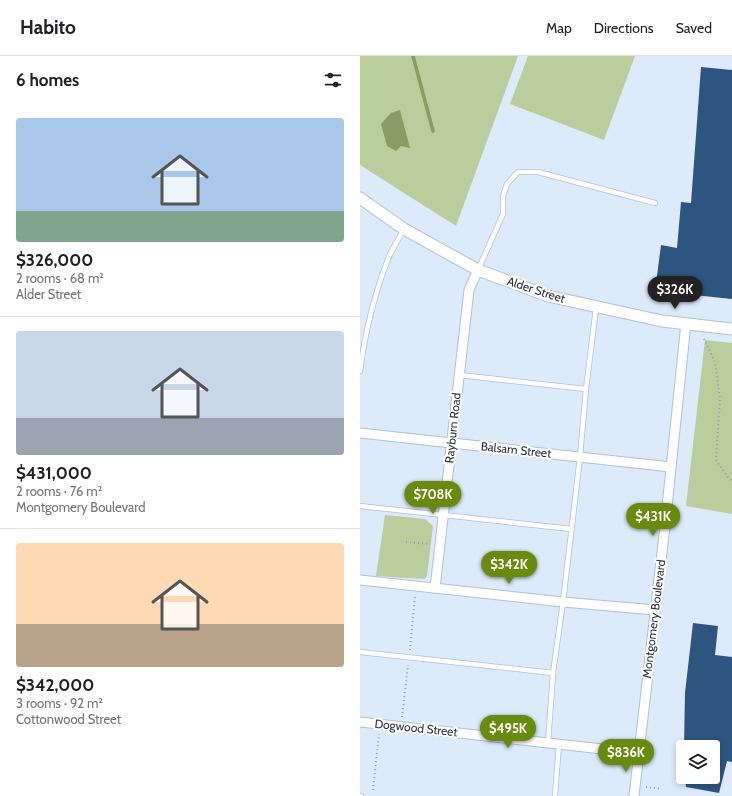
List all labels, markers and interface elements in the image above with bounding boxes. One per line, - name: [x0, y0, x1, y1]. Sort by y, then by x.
- text: Habito: [20, 16, 76, 39]
- text: Map: [546, 19, 572, 37]
- text: Directions: [594, 19, 654, 37]
- text: Saved: [676, 19, 712, 37]
- icon: filters: [322, 69, 344, 91]
- text: 6 homes: [16, 70, 79, 90]
- icon: home: [144, 144, 216, 216]
- text: $326,000: [16, 250, 93, 270]
- text: 2 rooms · 68 m²: [16, 270, 104, 286]
- street label: Alder Street: [505, 273, 567, 306]
- pin: $326K: [647, 276, 703, 310]
- text: $326K: [657, 281, 693, 297]
- text: Alder Street: [16, 286, 81, 302]
- icon: home: [144, 357, 216, 429]
- street label: Rayburn Road: [441, 392, 464, 464]
- street label: Balsam Street: [480, 438, 552, 461]
- text: $431,000: [16, 463, 92, 483]
- pin: $708K: [405, 481, 461, 515]
- text: 2 rooms · 76 m²: [16, 483, 102, 499]
- text: $708K: [413, 486, 453, 502]
- text: Montgomery Boulevard: [16, 499, 145, 515]
- pin: $431K: [625, 503, 681, 537]
- text: $431K: [635, 508, 671, 524]
- pin: $342K: [481, 551, 537, 585]
- text: $342K: [490, 556, 528, 572]
- street label: Montgomery Boulevard: [639, 559, 668, 679]
- icon: home: [144, 569, 216, 641]
- text: $342,000: [16, 675, 94, 695]
- text: 3 rooms · 92 m²: [16, 695, 103, 711]
- text: Cottonwood Street: [16, 711, 121, 727]
- pin: $495K: [480, 715, 536, 749]
- street label: Dogwood Street: [374, 716, 458, 739]
- text: $495K: [489, 720, 527, 736]
- pin: $836K: [598, 739, 654, 773]
- map controls: [676, 740, 720, 784]
- button: layers: [676, 740, 720, 784]
- text: $836K: [607, 744, 645, 760]

